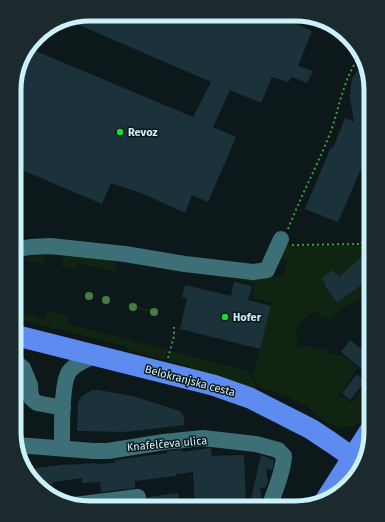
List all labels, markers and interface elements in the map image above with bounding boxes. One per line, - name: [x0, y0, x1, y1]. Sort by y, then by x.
- place label: Revoz: [128, 126, 158, 139]
- marker: Revoz: [115, 127, 125, 137]
- place label: Hofer: [233, 311, 262, 324]
- marker: Hofer: [220, 312, 230, 322]
- street label: Belokranjska cesta: [143, 363, 237, 399]
- street label: Knafelčeva ulica: [126, 434, 208, 454]

